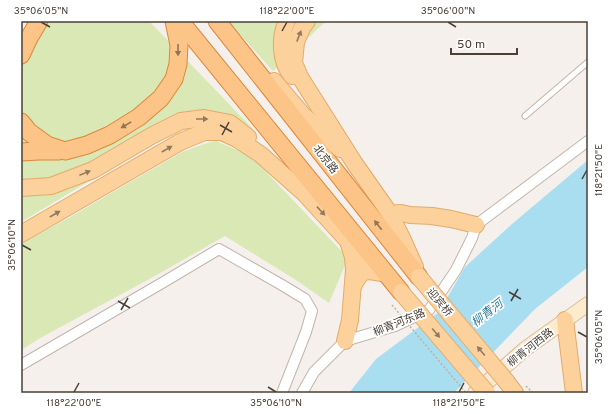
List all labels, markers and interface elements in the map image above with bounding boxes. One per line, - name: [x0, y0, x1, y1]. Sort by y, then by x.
- text: 35°06'05"N: [14, 5, 68, 18]
- text: 118°22'00"E: [260, 5, 314, 18]
- text: 35°06'00"N: [421, 5, 475, 18]
- one-way arrow: [296, 29, 302, 41]
- scale bar: [451, 30, 517, 56]
- text: 50 m: [457, 37, 485, 53]
- one-way arrow: [175, 44, 181, 57]
- one-way arrow: [196, 116, 209, 122]
- one-way arrow: [120, 122, 132, 129]
- street label: 北京路: [310, 142, 341, 177]
- text: 118°21'50"E: [593, 144, 606, 196]
- one-way arrow: [161, 146, 173, 153]
- one-way arrow: [80, 169, 92, 175]
- one-way arrow: [316, 206, 325, 217]
- one-way arrow: [49, 211, 61, 218]
- text: 35°06'10"N: [6, 219, 19, 271]
- one-way arrow: [373, 219, 382, 230]
- street label: 迎宾桥: [423, 286, 455, 320]
- water label: 柳青河: [469, 295, 508, 331]
- street label: 柳青河东路: [371, 306, 427, 340]
- text: 35°06'05"N: [593, 310, 606, 364]
- street label: 柳青河西路: [505, 325, 557, 370]
- one-way arrow: [431, 327, 440, 338]
- one-way arrow: [476, 346, 485, 357]
- text: 118°22'00"E: [47, 397, 101, 410]
- text: 35°06'10"N: [250, 397, 302, 410]
- text: 118°21'50"E: [433, 397, 485, 410]

